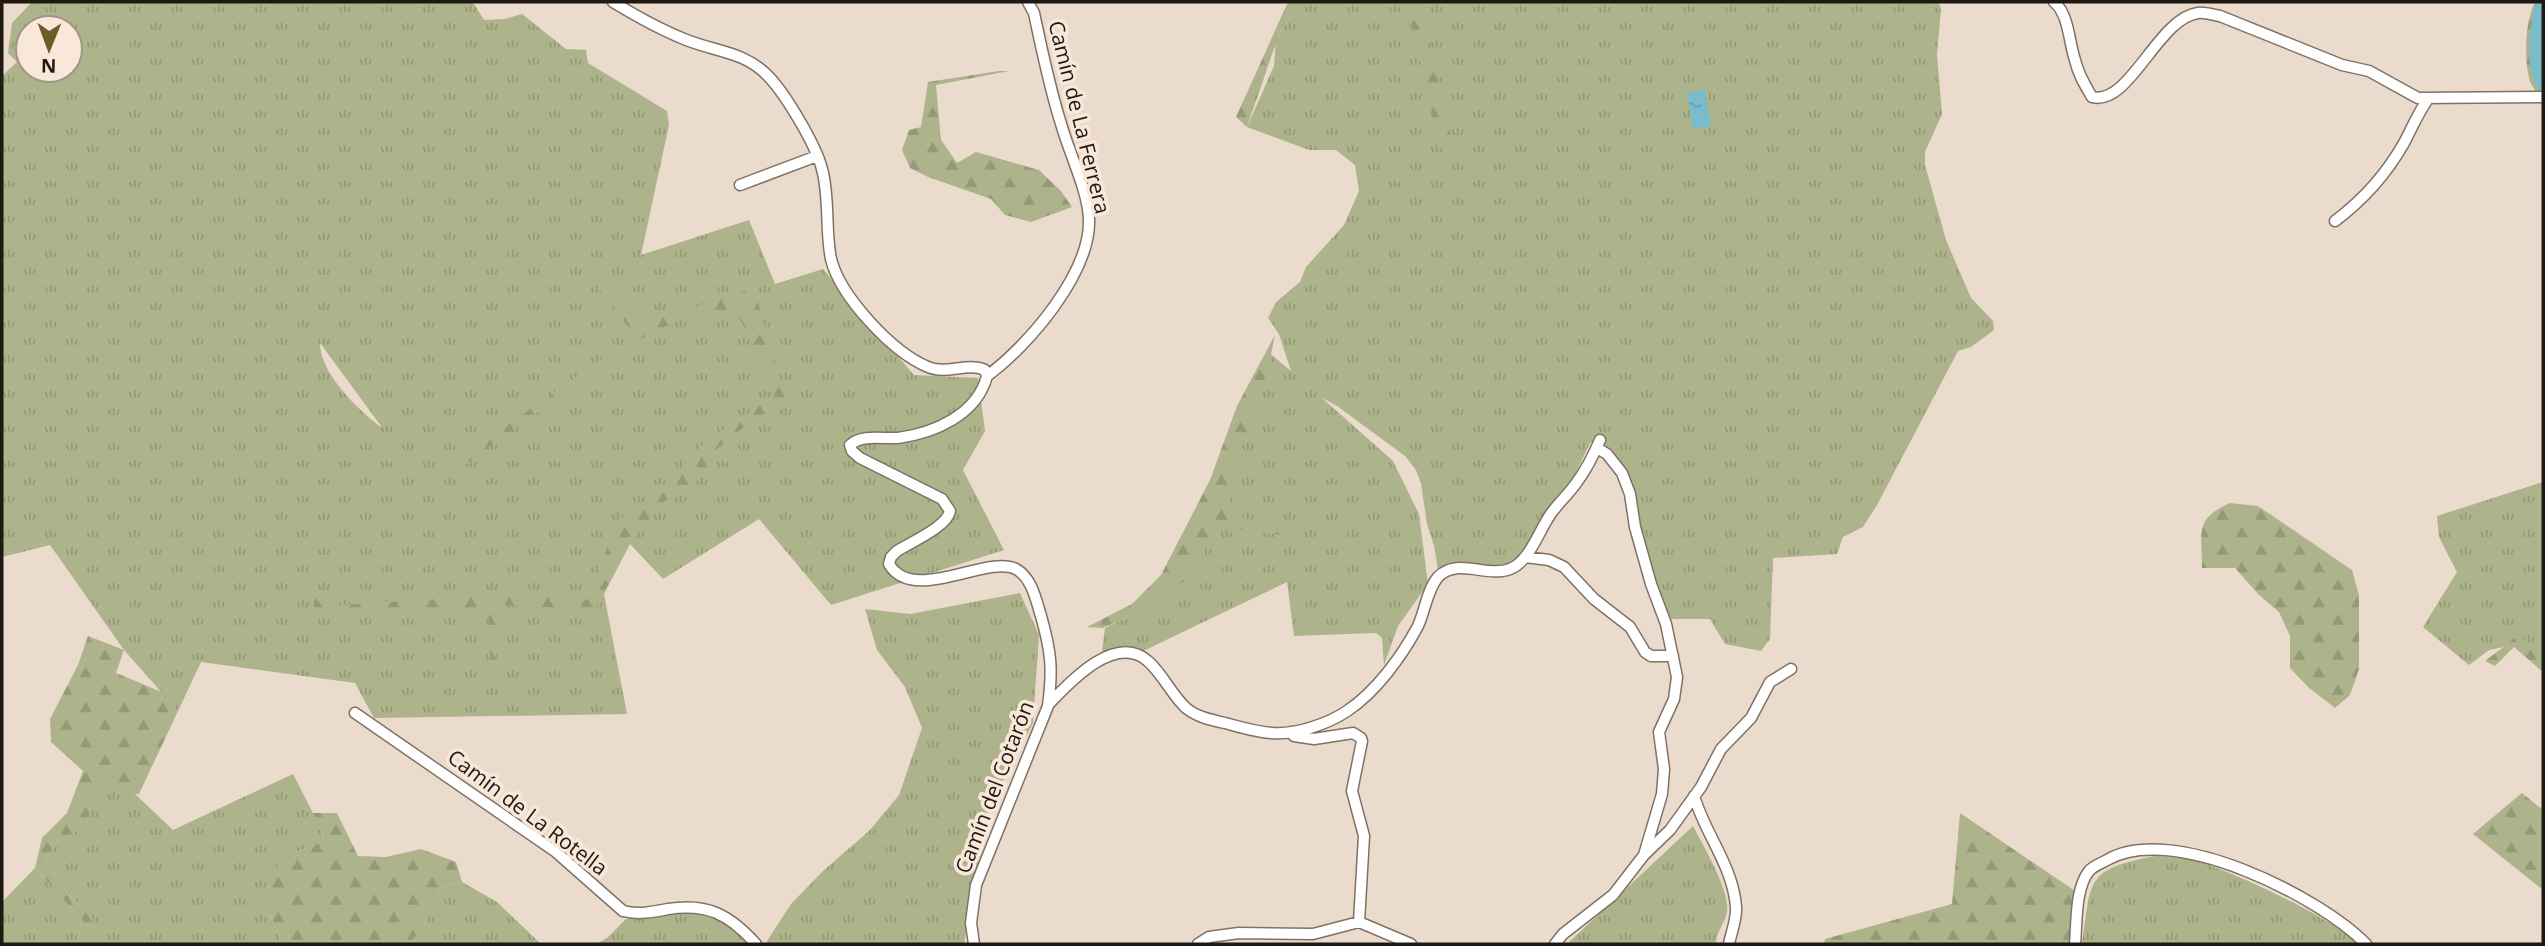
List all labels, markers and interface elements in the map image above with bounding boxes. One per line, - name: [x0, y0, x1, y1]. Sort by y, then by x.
- north arrow: [14, 14, 84, 84]
- street label: Camín de La Ferrera: [1042, 18, 1118, 216]
- text: N: [41, 53, 57, 79]
- street label: Camín del Cotarón: [948, 697, 1040, 877]
- street label: Camín de La Rotella: [442, 743, 614, 881]

